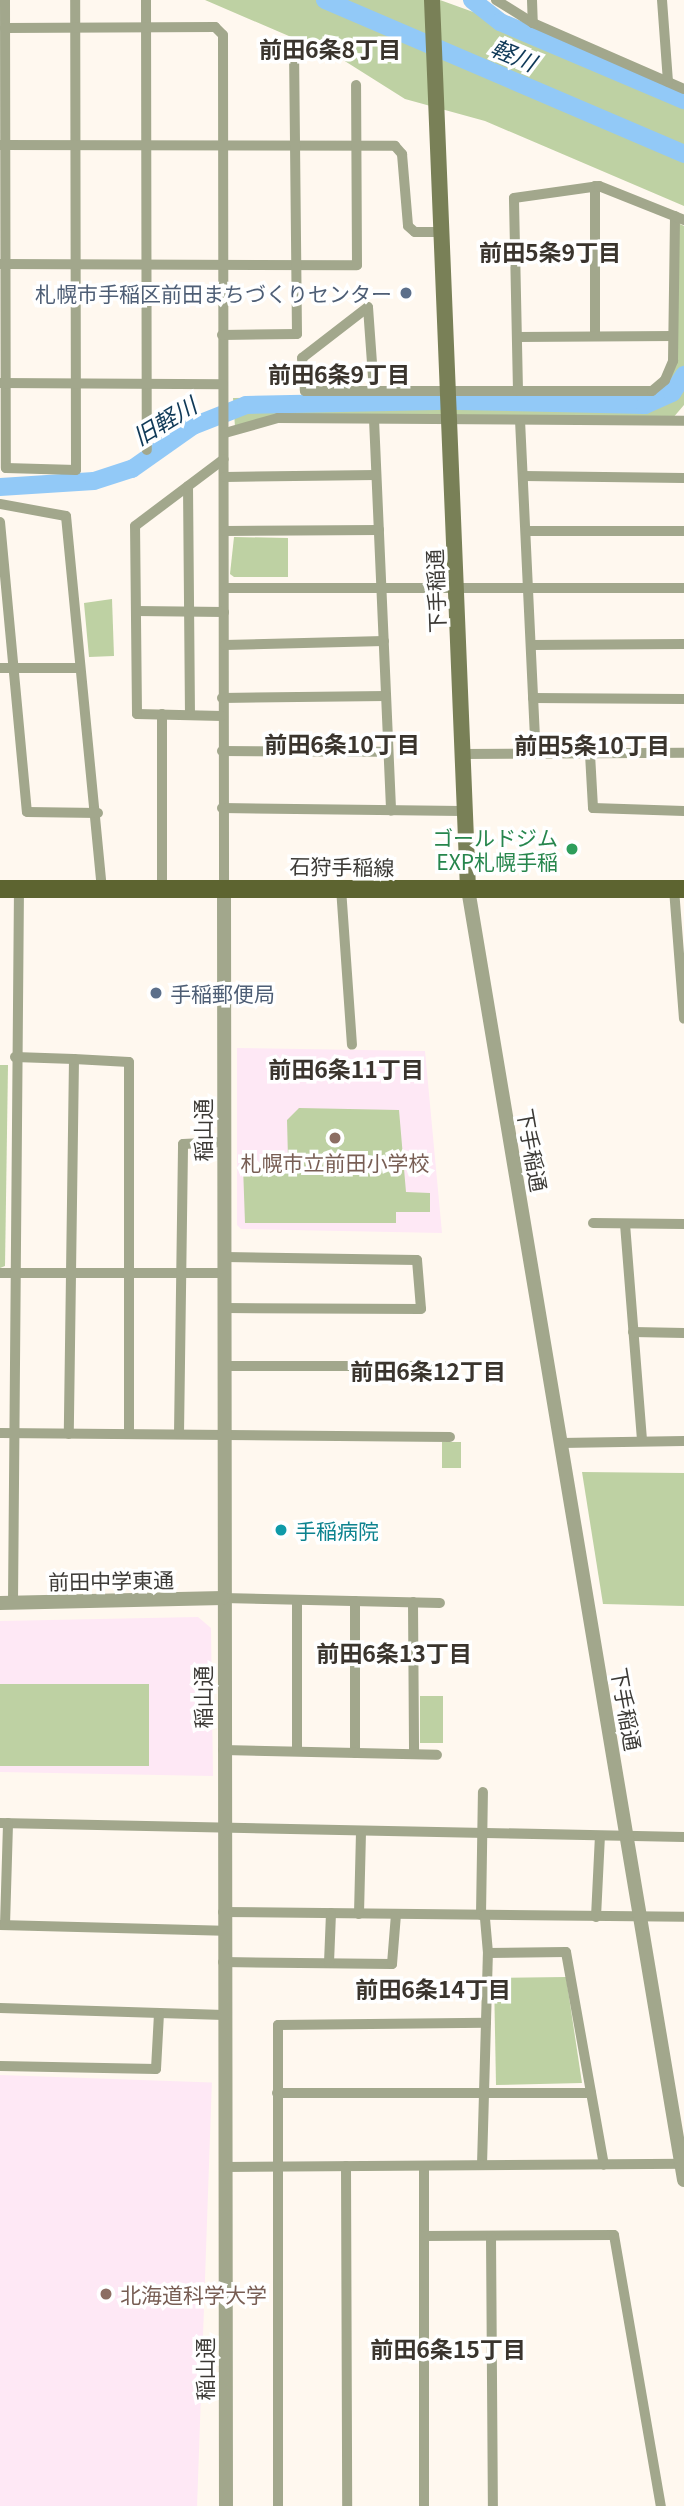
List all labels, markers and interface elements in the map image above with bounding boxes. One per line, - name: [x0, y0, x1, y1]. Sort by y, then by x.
- water label: 軽川: [487, 32, 541, 76]
- district label: 前田6条8丁目: [259, 34, 401, 62]
- district label: 前田5条9丁目: [479, 237, 621, 265]
- place label: 札幌市手稲区前田まちづくりセンター: [35, 280, 392, 306]
- marker: 札幌市手稲区前田まちづくりセンター: [398, 285, 414, 301]
- district label: 前田6条9丁目: [268, 359, 410, 387]
- water label: 旧軽川: [127, 390, 201, 450]
- street label: 下手稲通: [421, 549, 449, 633]
- district label: 前田6条10丁目: [264, 729, 420, 757]
- district label: 前田5条10丁目: [514, 730, 670, 758]
- place label: ゴールドジム EXP札幌手稲: [432, 824, 558, 874]
- marker: ゴールドジム EXP札幌手稲: [564, 841, 580, 857]
- street label: 石狩手稲線: [289, 852, 395, 880]
- place label: 手稲郵便局: [170, 980, 275, 1006]
- marker: 手稲郵便局: [148, 985, 164, 1001]
- district label: 前田6条11丁目: [268, 1054, 424, 1082]
- street label: 稲山通: [189, 1099, 215, 1161]
- street label: 下手稲通: [513, 1106, 553, 1194]
- marker: 札幌市立前田小学校: [327, 1130, 343, 1146]
- place label: 札幌市立前田小学校: [241, 1149, 429, 1175]
- district label: 前田6条12丁目: [350, 1356, 506, 1384]
- place label: 手稲病院: [295, 1517, 379, 1543]
- marker: 手稲病院: [273, 1522, 289, 1538]
- street label: 前田中学東通: [48, 1566, 174, 1594]
- district label: 前田6条13丁目: [316, 1638, 472, 1666]
- street label: 下手稲通: [607, 1665, 647, 1753]
- street label: 稲山通: [189, 1666, 215, 1728]
- district label: 前田6条14丁目: [355, 1974, 511, 2002]
- place label: 北海道科学大学: [120, 2281, 267, 2307]
- marker: 北海道科学大学: [98, 2286, 114, 2302]
- district label: 前田6条15丁目: [370, 2334, 526, 2362]
- street label: 稲山通: [191, 2338, 217, 2400]

